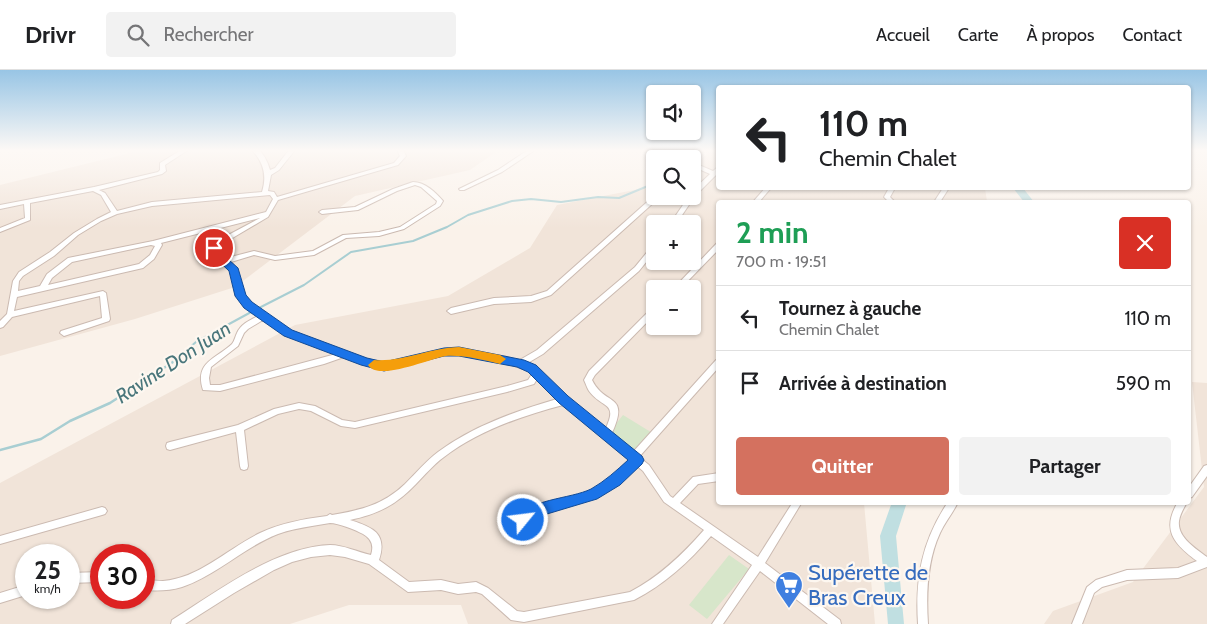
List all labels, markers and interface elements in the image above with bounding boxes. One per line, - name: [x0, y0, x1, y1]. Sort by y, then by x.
- search box: [106, 12, 456, 57]
- text: Drivr: [25, 20, 76, 49]
- icon: search: [124, 21, 152, 49]
- text: Rechercher: [164, 23, 253, 46]
- text: Accueil: [876, 24, 930, 46]
- text: Carte: [958, 24, 998, 46]
- text: À propos: [1026, 24, 1094, 46]
- text: Contact: [1122, 24, 1182, 46]
- map controls: [646, 85, 701, 335]
- button: sound: [646, 85, 701, 140]
- text: 110 m: [819, 102, 908, 145]
- icon: left: [736, 105, 801, 170]
- text: Chemin Chalet: [819, 145, 957, 172]
- button: search: [646, 150, 701, 205]
- text: 2 min: [736, 214, 808, 251]
- button: +: [646, 215, 701, 270]
- button: close: [1119, 217, 1171, 269]
- pin: [193, 227, 235, 269]
- icon: arrive: [200, 234, 228, 262]
- text: 700 m · 19:51: [736, 252, 826, 271]
- button: −: [646, 280, 701, 335]
- text: Tournez à gauche: [779, 297, 921, 320]
- icon: left: [736, 304, 764, 332]
- text: 110 m: [1124, 307, 1171, 330]
- water label: Ravine Don Juan: [111, 316, 235, 408]
- text: Chemin Chalet: [779, 320, 879, 339]
- icon: arrive: [736, 369, 764, 397]
- text: Arrivée à destination: [779, 372, 947, 395]
- text: 590 m: [1116, 372, 1171, 395]
- button: Quitter: [736, 437, 949, 495]
- button: Partager: [959, 437, 1171, 495]
- position arrow: [496, 493, 548, 545]
- speed limit sign: 30: [90, 544, 155, 609]
- text: 25: [34, 555, 61, 585]
- place label: Supérette de Bras Creux: [808, 559, 928, 611]
- supermarket icon: Supérette de Bras Creux: [774, 570, 804, 609]
- text: km/h: [34, 581, 61, 596]

